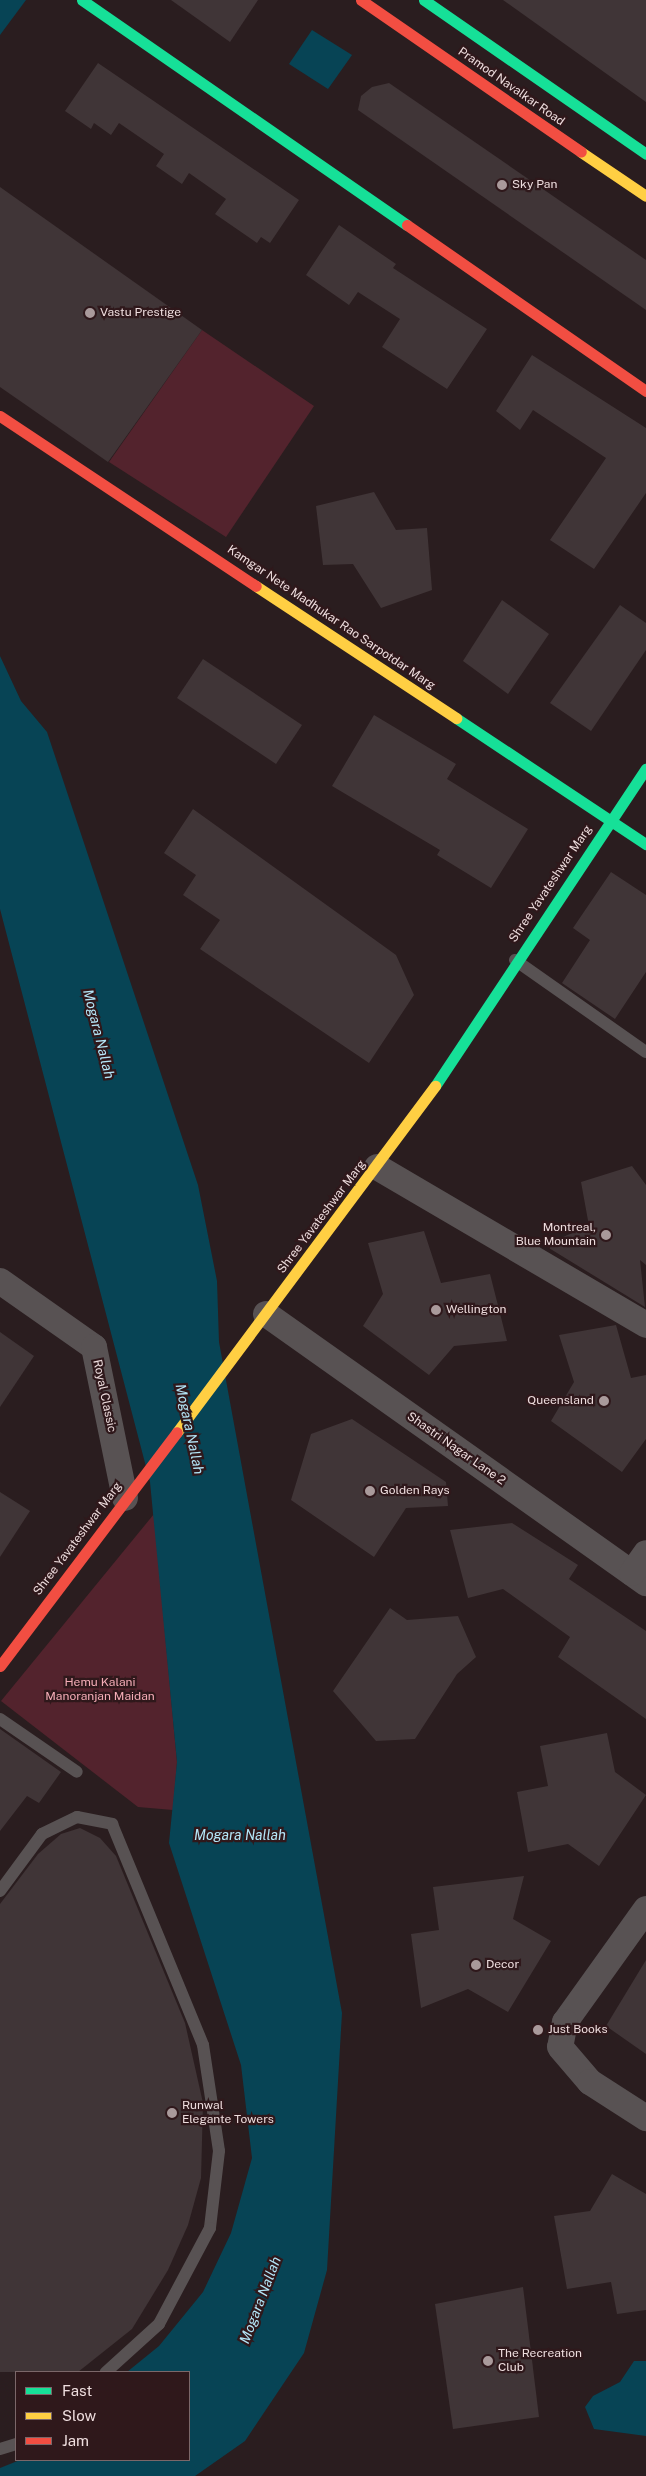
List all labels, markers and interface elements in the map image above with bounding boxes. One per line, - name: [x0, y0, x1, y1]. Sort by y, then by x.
- street label: Pramod Navalkar Road: [455, 45, 567, 129]
- place label: Sky Pan: [512, 178, 557, 192]
- marker: Sky Pan: [496, 179, 508, 191]
- place label: Vastu Prestige: [100, 306, 181, 320]
- marker: Vastu Prestige: [84, 307, 96, 319]
- street label: Kamgar Nete Madhukar Rao Sarpotdar Marg: [224, 543, 438, 693]
- street label: Shree Yavateshwar Marg: [506, 823, 596, 945]
- water label: Mogara Nallah: [80, 987, 118, 1081]
- street label: Shree Yavateshwar Marg: [275, 1158, 369, 1276]
- place label: Montreal, Blue Mountain: [516, 1221, 596, 1249]
- marker: Montreal, Blue Mountain: [600, 1229, 612, 1241]
- place label: Wellington: [446, 1303, 506, 1317]
- marker: Wellington: [430, 1304, 442, 1316]
- street label: Royal Classic: [89, 1358, 119, 1434]
- water label: Mogara Nallah: [172, 1382, 208, 1476]
- place label: Queensland: [527, 1394, 594, 1408]
- marker: Queensland: [598, 1395, 610, 1407]
- street label: Shastri Nagar Lane 2: [404, 1410, 508, 1488]
- street label: Shree Yavateshwar Marg: [31, 1480, 125, 1598]
- place label: Golden Rays: [380, 1484, 450, 1498]
- marker: Golden Rays: [364, 1485, 376, 1497]
- park label: Hemu Kalani Manoranjan Maidan: [45, 1676, 155, 1704]
- water label: Mogara Nallah: [194, 1827, 286, 1843]
- place label: Decor: [486, 1958, 519, 1972]
- marker: Decor: [470, 1959, 482, 1971]
- place label: Just Books: [548, 2023, 607, 2037]
- marker: Just Books: [532, 2024, 544, 2036]
- place label: Runwal Elegante Towers: [182, 2099, 274, 2127]
- marker: Runwal Elegante Towers: [166, 2107, 178, 2119]
- water label: Mogara Nallah: [236, 2254, 284, 2346]
- place label: The Recreation Club: [498, 2347, 582, 2375]
- marker: The Recreation Club: [482, 2355, 494, 2367]
- legend: [15, 2371, 190, 2461]
- text: Fast: [62, 2382, 92, 2399]
- text: Slow: [62, 2407, 96, 2424]
- text: Jam: [62, 2432, 89, 2449]

